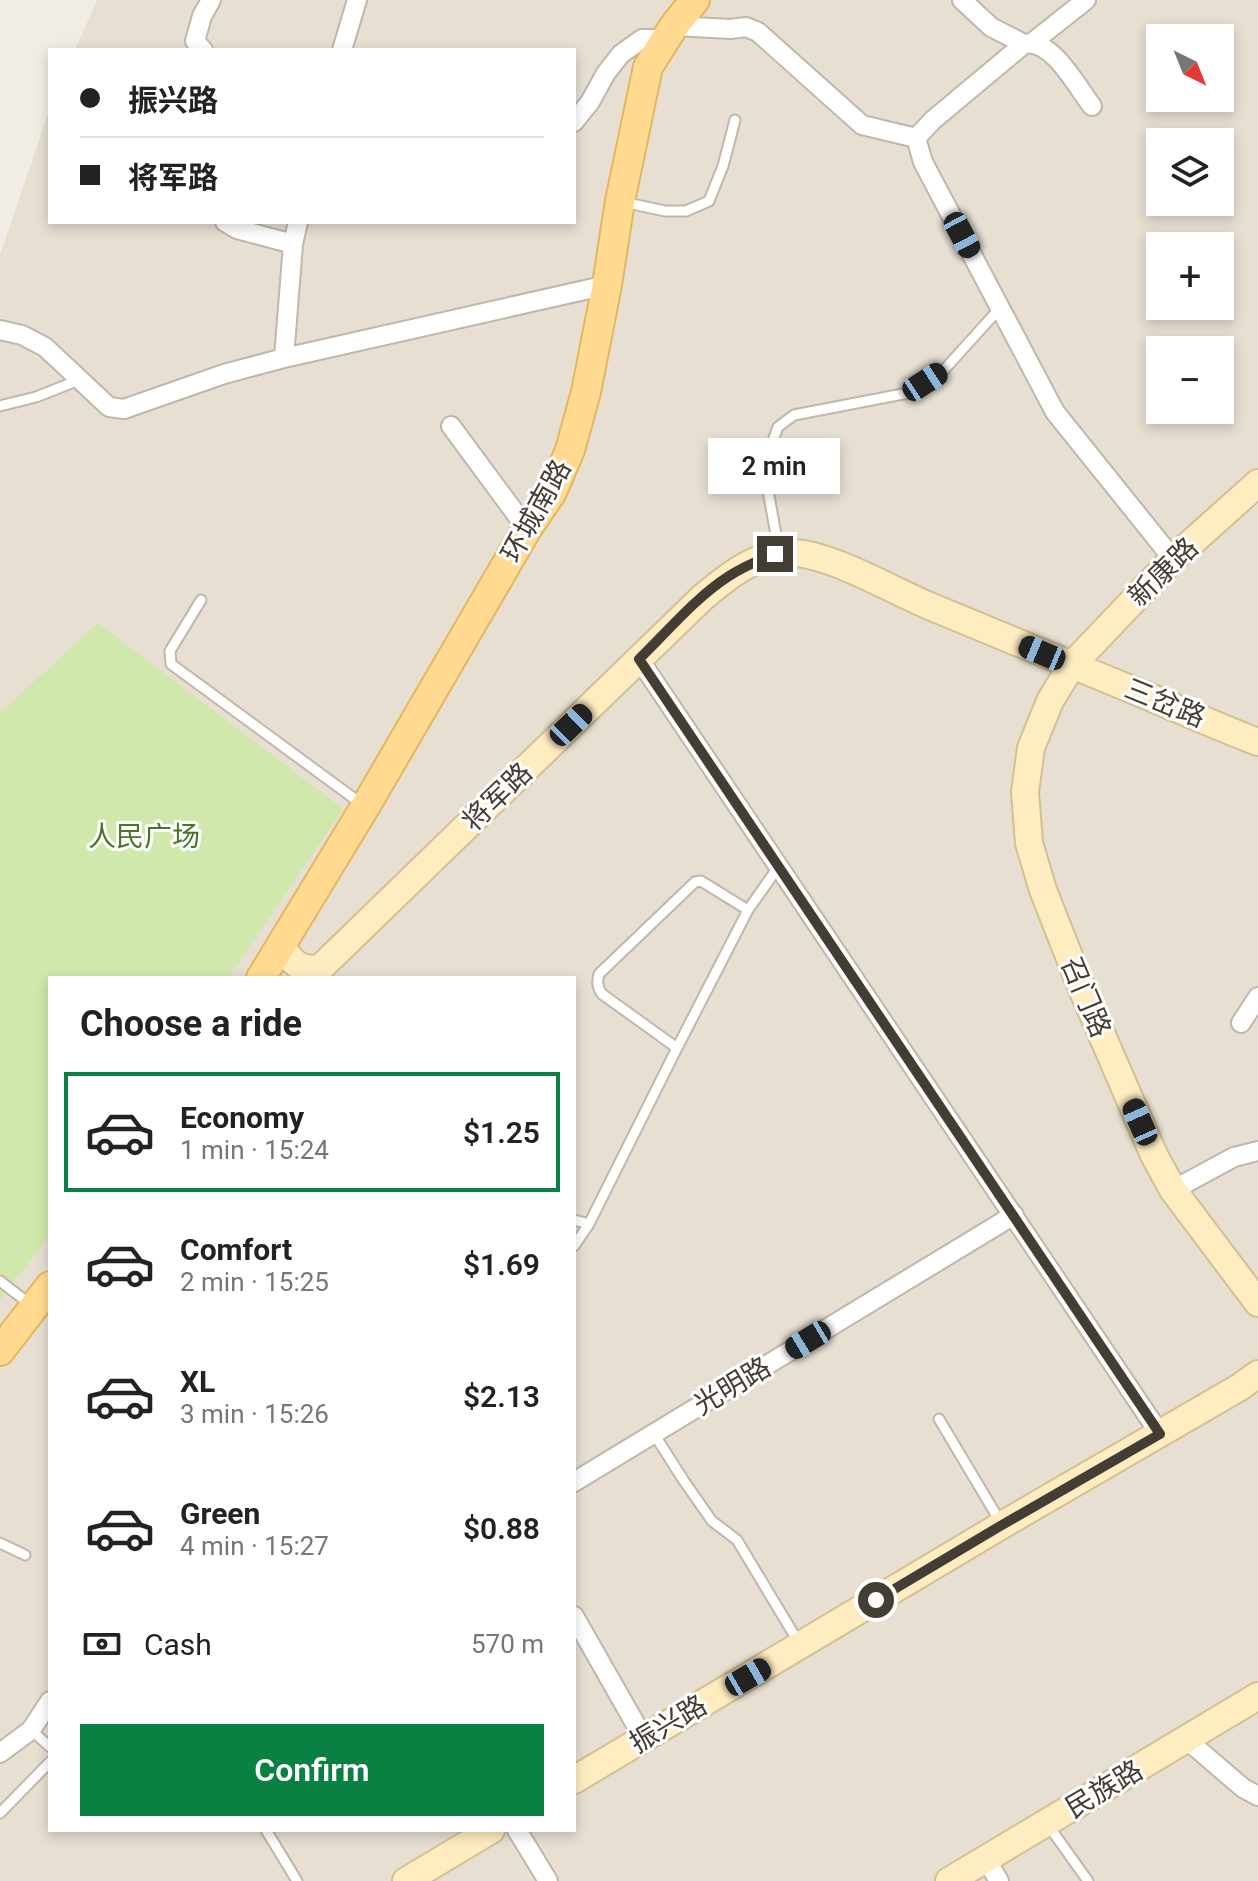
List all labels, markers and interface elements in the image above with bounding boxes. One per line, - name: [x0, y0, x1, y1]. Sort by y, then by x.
- north arrow: [1146, 24, 1234, 112]
- map controls: [1146, 24, 1234, 424]
- text: 振兴路: [128, 83, 218, 118]
- button: layers: [1146, 128, 1234, 216]
- text: 将军路: [128, 160, 218, 195]
- car: [940, 208, 984, 262]
- button: +: [1146, 232, 1234, 320]
- button: −: [1146, 336, 1234, 424]
- car: [898, 359, 952, 405]
- callout: 2 min: [709, 438, 841, 494]
- text: 2 min: [741, 451, 807, 481]
- street label: 环城南路: [494, 454, 578, 568]
- street label: 新康路: [1121, 531, 1205, 613]
- route end: [757, 536, 793, 572]
- car: [1015, 633, 1069, 673]
- street label: 三岔路: [1120, 672, 1210, 734]
- car: [545, 700, 597, 750]
- street label: 将军路: [455, 756, 539, 838]
- park label: 人民广场: [88, 820, 200, 853]
- street label: 召门路: [1054, 952, 1118, 1042]
- text: Choose a ride: [80, 1003, 302, 1045]
- car: [1119, 1095, 1161, 1149]
- icon: car: [84, 1096, 156, 1168]
- text: Economy: [180, 1100, 304, 1135]
- text: $1.25: [463, 1115, 540, 1150]
- text: 1 min · 15:24: [180, 1135, 329, 1165]
- icon: car: [84, 1228, 156, 1300]
- text: Comfort: [180, 1232, 292, 1267]
- text: $1.69: [463, 1247, 540, 1282]
- text: 2 min · 15:25: [180, 1267, 329, 1297]
- car: [781, 1317, 835, 1363]
- street label: 光明路: [687, 1350, 777, 1422]
- icon: car: [84, 1360, 156, 1432]
- text: XL: [180, 1364, 215, 1399]
- text: $2.13: [463, 1379, 540, 1414]
- text: 3 min · 15:26: [180, 1399, 329, 1429]
- icon: car: [84, 1492, 156, 1564]
- text: Green: [180, 1496, 260, 1531]
- text: $0.88: [463, 1511, 540, 1546]
- text: 4 min · 15:27: [180, 1531, 329, 1561]
- route start: [858, 1582, 894, 1618]
- icon: cash: [80, 1622, 124, 1666]
- text: Cash: [144, 1627, 212, 1662]
- text: 570 m: [471, 1629, 544, 1659]
- car: [721, 1655, 775, 1699]
- street label: 振兴路: [623, 1688, 713, 1760]
- button: Confirm: [80, 1724, 544, 1816]
- street label: 民族路: [1059, 1753, 1149, 1825]

